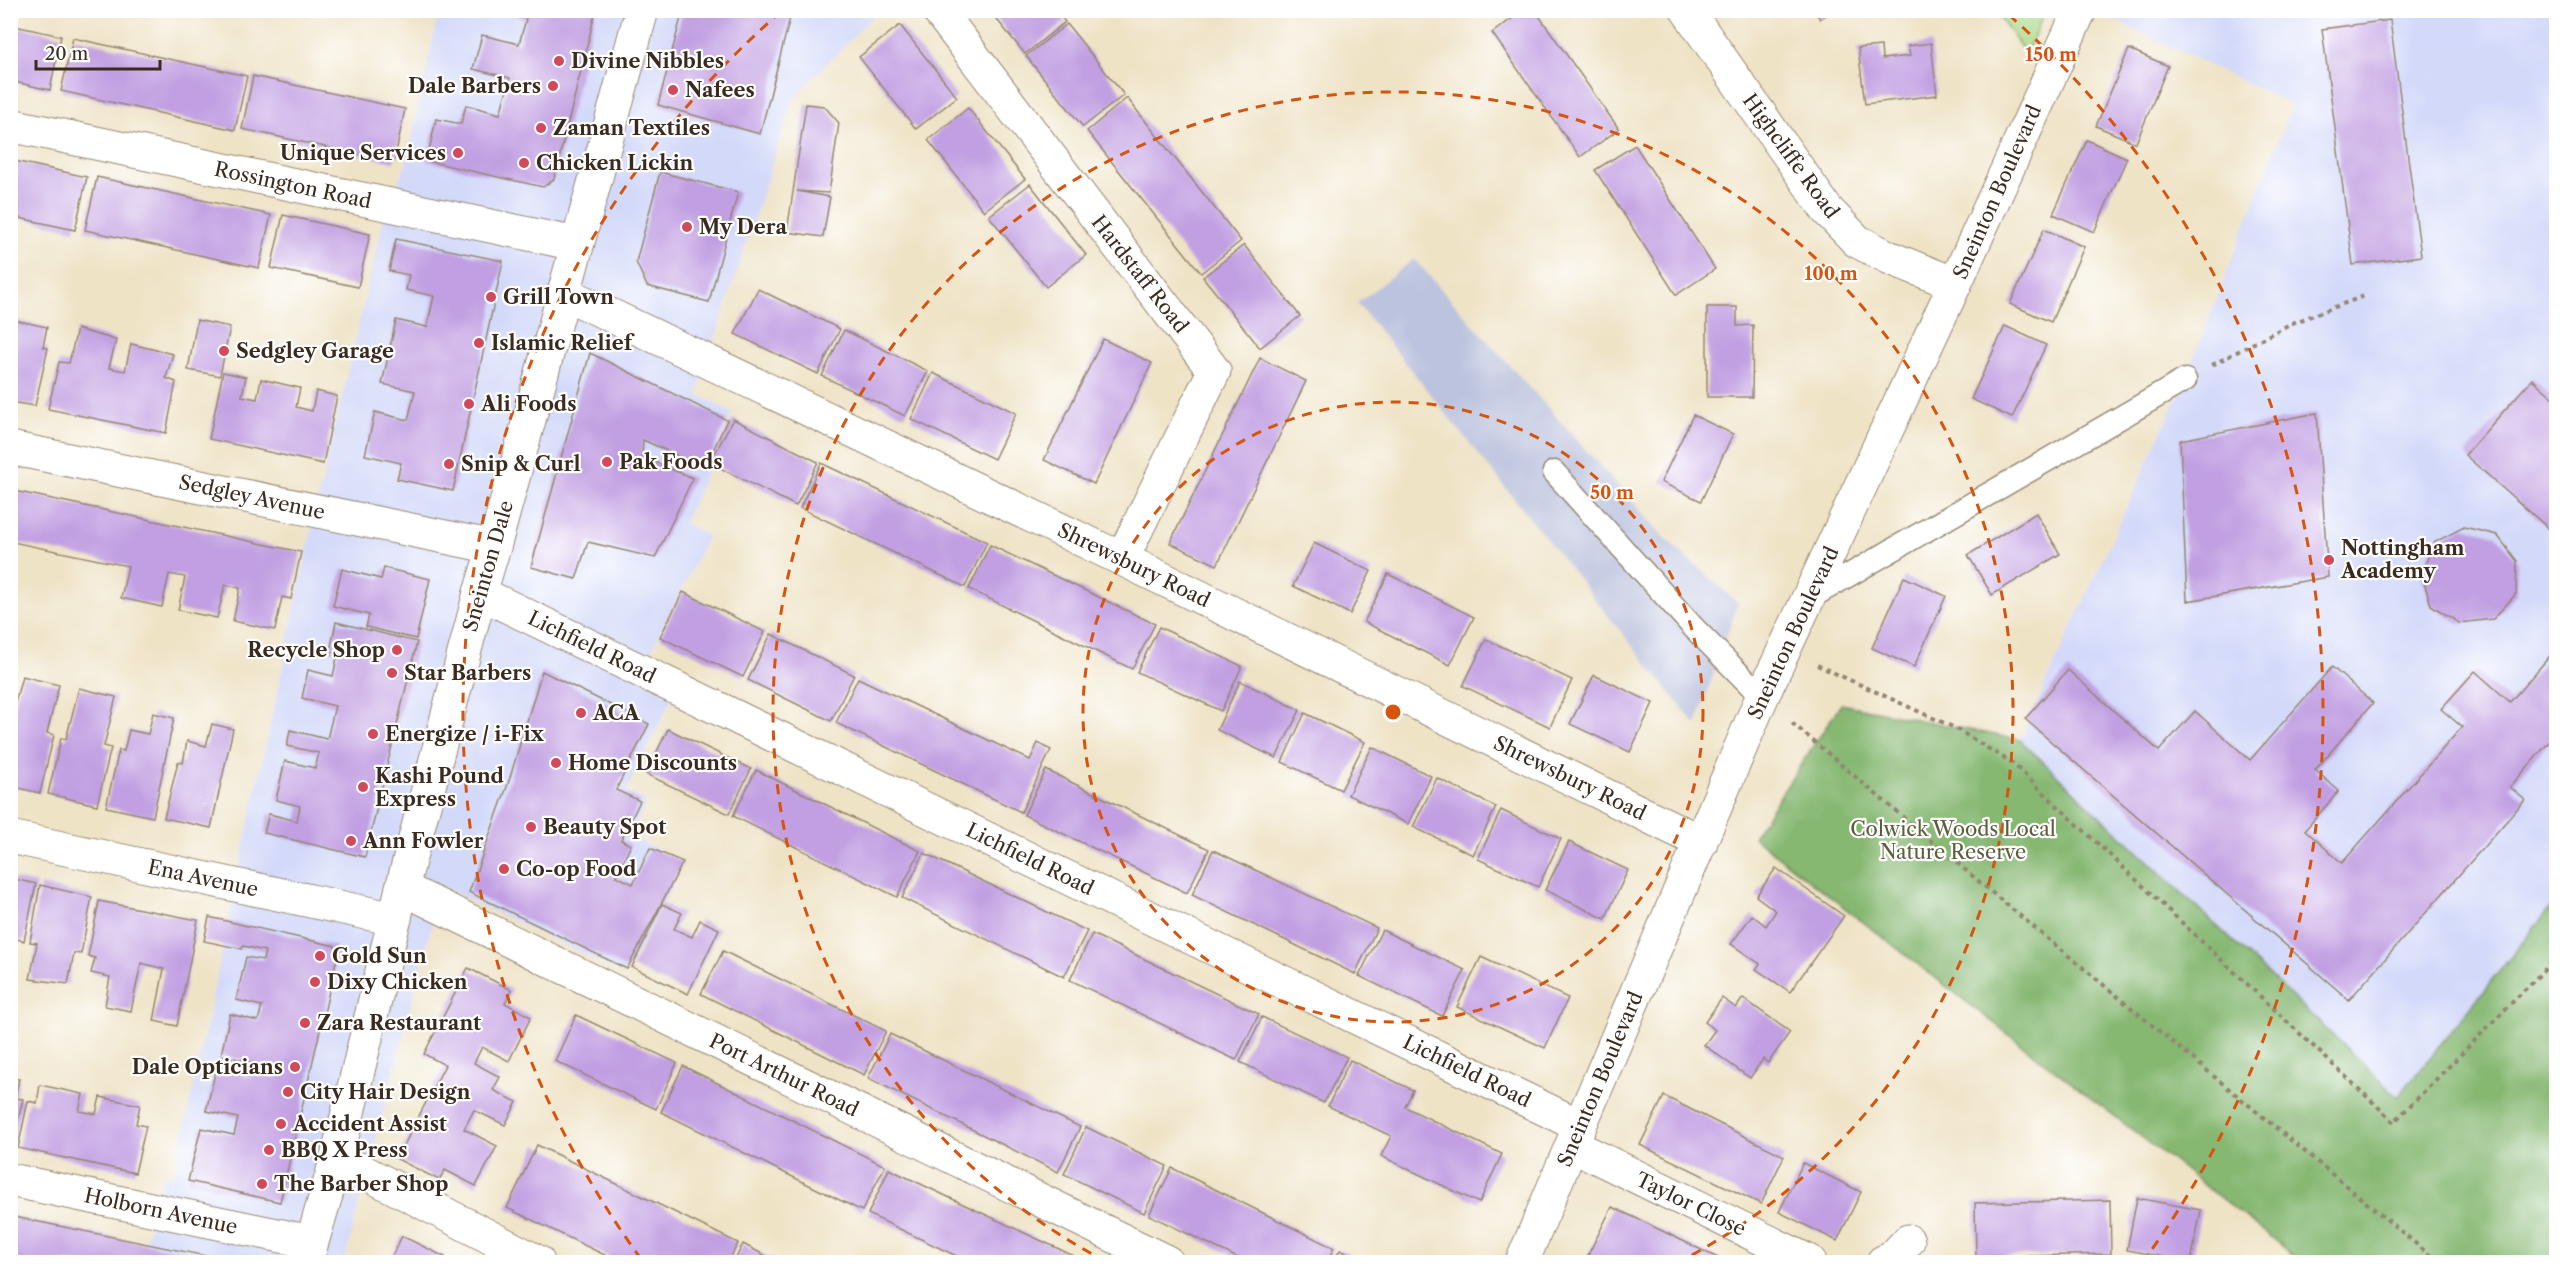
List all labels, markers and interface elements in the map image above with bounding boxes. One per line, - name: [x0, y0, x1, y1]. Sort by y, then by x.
- scale bar: [36, 33, 160, 71]
- text: 20 m: [45, 43, 89, 65]
- text: 150 m: [2025, 44, 2077, 66]
- place label: Divine Nibbles: [571, 49, 724, 73]
- marker: Divine Nibbles: [552, 54, 566, 68]
- place label: Dale Barbers: [408, 74, 541, 98]
- place label: Nafees: [685, 78, 755, 102]
- marker: Dale Barbers: [546, 79, 560, 93]
- marker: Nafees: [666, 83, 680, 97]
- street label: Highcliffe Road: [1738, 89, 1844, 223]
- street label: Sneinton Boulevard: [1948, 101, 2046, 283]
- place label: Zaman Textiles: [553, 116, 710, 140]
- marker: Zaman Textiles: [534, 121, 548, 135]
- place label: Unique Services: [280, 141, 446, 165]
- marker: Unique Services: [451, 146, 465, 160]
- place label: Chicken Lickin: [536, 151, 694, 175]
- marker: Chicken Lickin: [517, 156, 531, 170]
- street label: Rossington Road: [212, 157, 374, 213]
- street label: Hardstaff Road: [1087, 210, 1193, 338]
- place label: My Dera: [699, 215, 787, 239]
- marker: My Dera: [680, 220, 694, 234]
- text: 100 m: [1804, 263, 1858, 285]
- place label: Grill Town: [503, 285, 614, 309]
- marker: Grill Town: [484, 290, 498, 304]
- place label: Islamic Relief: [491, 331, 635, 355]
- marker: Islamic Relief: [472, 336, 486, 350]
- place label: Sedgley Garage: [236, 339, 394, 363]
- marker: Sedgley Garage: [217, 344, 231, 358]
- place label: Ali Foods: [480, 392, 576, 416]
- marker: Ali Foods: [462, 397, 476, 411]
- place label: Pak Foods: [619, 450, 723, 474]
- place label: Snip & Curl: [461, 452, 581, 476]
- marker: Pak Foods: [600, 455, 614, 469]
- marker: Snip & Curl: [442, 457, 456, 471]
- street label: Sedgley Avenue: [177, 470, 327, 524]
- text: 50 m: [1590, 482, 1634, 504]
- street label: Sneinton Dale: [458, 498, 518, 634]
- street label: Shrewsbury Road: [1054, 518, 1214, 612]
- place label: Nottingham Academy: [2340, 536, 2464, 583]
- street label: Sneinton Boulevard: [1742, 543, 1844, 723]
- marker: Nottingham Academy: [2322, 553, 2336, 567]
- street label: Lichfield Road: [524, 606, 660, 688]
- place label: Recycle Shop: [247, 638, 385, 662]
- marker: Recycle Shop: [390, 643, 404, 657]
- place label: Star Barbers: [404, 661, 531, 685]
- marker: Star Barbers: [385, 666, 399, 680]
- place label: ACA: [592, 701, 640, 725]
- centre of rings: [1383, 702, 1403, 722]
- marker: ACA: [574, 706, 588, 720]
- place label: Energize / i-Fix: [385, 722, 545, 746]
- marker: Energize / i-Fix: [366, 727, 380, 741]
- street label: Shrewsbury Road: [1490, 731, 1650, 825]
- place label: Home Discounts: [568, 751, 737, 775]
- marker: Home Discounts: [549, 756, 563, 770]
- place label: Kashi Pound Express: [375, 764, 505, 811]
- marker: Kashi Pound Express: [356, 780, 370, 794]
- place label: Beauty Spot: [543, 815, 666, 839]
- park label: Colwick Woods Local Nature Reserve: [1850, 817, 2056, 864]
- street label: Lichfield Road: [962, 818, 1098, 900]
- marker: Beauty Spot: [524, 820, 538, 834]
- place label: Ann Fowler: [362, 829, 484, 853]
- marker: Ann Fowler: [344, 834, 358, 848]
- street label: Ena Avenue: [146, 855, 260, 901]
- place label: Co-op Food: [516, 857, 637, 881]
- marker: Co-op Food: [497, 862, 511, 876]
- place label: Gold Sun: [332, 944, 427, 968]
- marker: Gold Sun: [313, 949, 327, 963]
- place label: Dixy Chicken: [327, 970, 468, 994]
- marker: Dixy Chicken: [308, 975, 322, 989]
- street label: Sneinton Boulevard: [1552, 988, 1648, 1170]
- place label: Zara Restaurant: [317, 1011, 481, 1035]
- marker: Zara Restaurant: [298, 1016, 312, 1030]
- street label: Port Arthur Road: [706, 1028, 862, 1122]
- street label: Lichfield Road: [1399, 1030, 1535, 1112]
- place label: Dale Opticians: [132, 1055, 283, 1079]
- marker: Dale Opticians: [288, 1060, 302, 1074]
- place label: City Hair Design: [300, 1080, 471, 1104]
- marker: City Hair Design: [281, 1085, 295, 1099]
- place label: Accident Assist: [292, 1112, 447, 1136]
- marker: Accident Assist: [274, 1117, 288, 1131]
- place label: BBQ X Press: [281, 1138, 408, 1162]
- marker: BBQ X Press: [262, 1143, 276, 1157]
- street label: Taylor Close: [1632, 1167, 1750, 1241]
- place label: The Barber Shop: [274, 1172, 448, 1196]
- marker: The Barber Shop: [255, 1177, 269, 1191]
- street label: Holborn Avenue: [82, 1183, 240, 1239]

